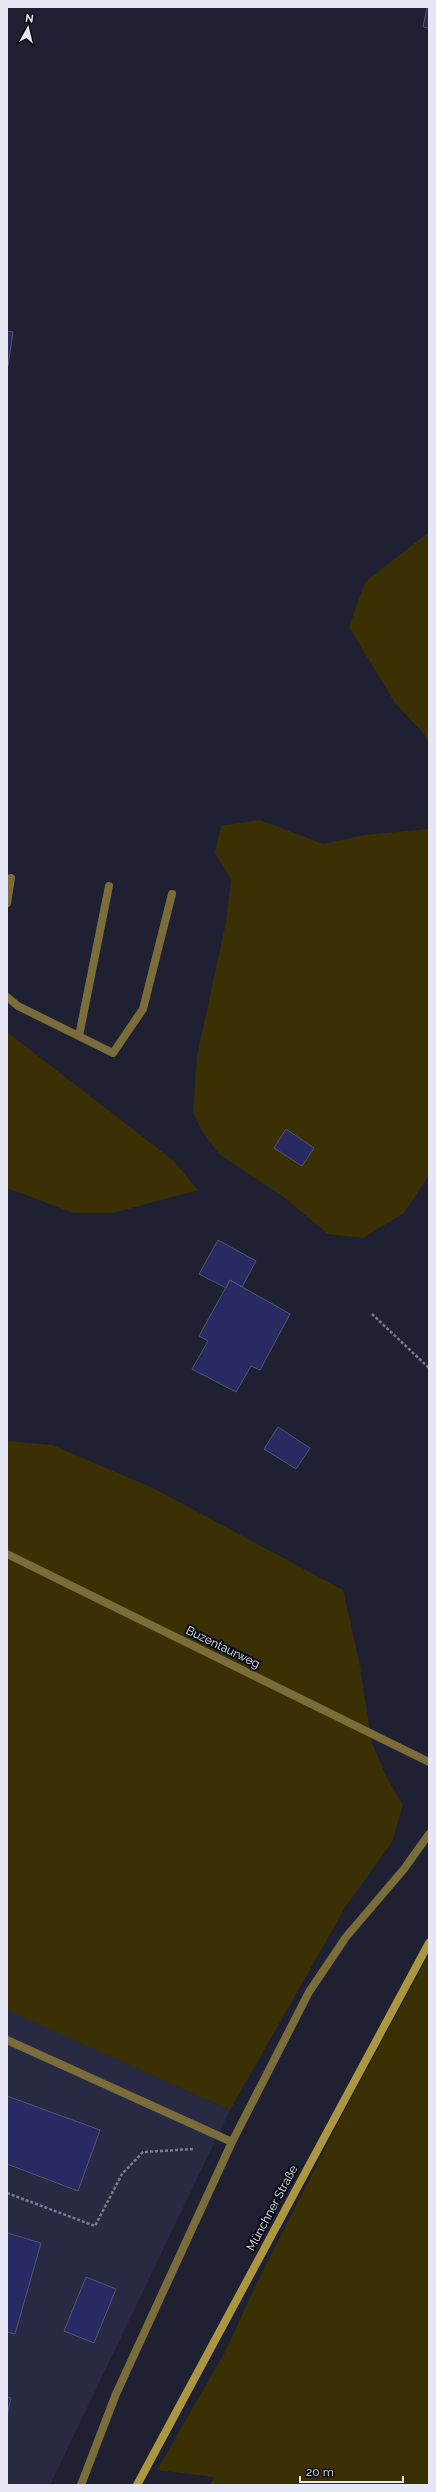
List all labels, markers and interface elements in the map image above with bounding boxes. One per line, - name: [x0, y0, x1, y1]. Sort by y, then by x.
- north arrow: [8, 8, 48, 48]
- text: N: [24, 12, 34, 26]
- street label: Buzentaurweg: [184, 1623, 262, 1671]
- street label: Münchner Straße: [244, 2163, 300, 2253]
- scale bar: [300, 2458, 403, 2484]
- text: 20 m: [306, 2465, 334, 2479]

